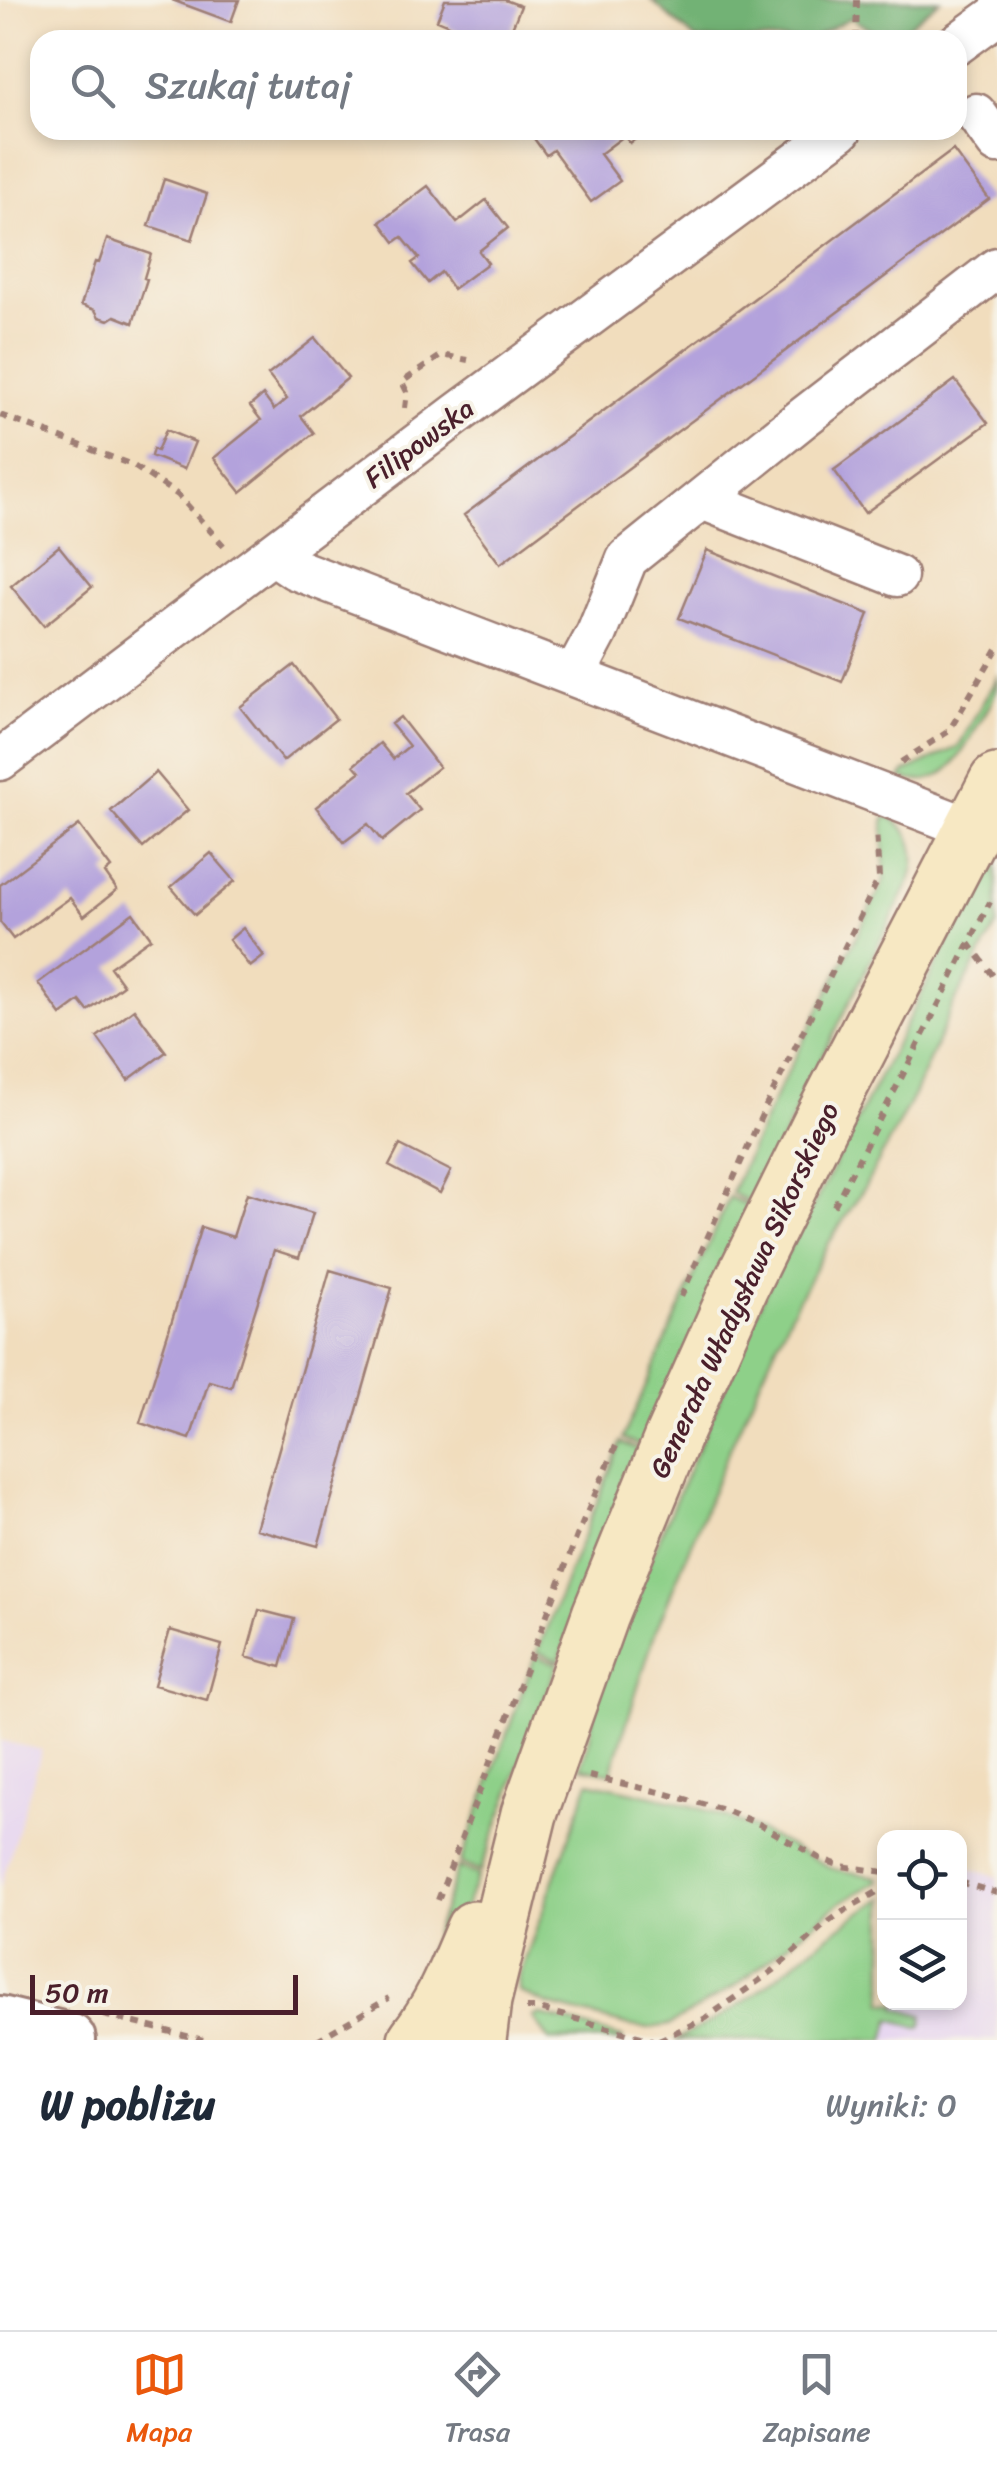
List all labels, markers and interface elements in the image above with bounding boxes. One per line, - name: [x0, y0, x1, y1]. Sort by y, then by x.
- search box: [30, 30, 967, 140]
- text: Szukaj tutaj: [145, 52, 351, 119]
- icon: search: [65, 58, 120, 113]
- street label: Filipowska: [353, 385, 485, 501]
- street label: Generała Władysława Sikorskiego: [635, 1094, 853, 1486]
- map controls: [877, 1830, 967, 2010]
- button: locate: [877, 1830, 967, 1920]
- button: layers: [877, 1920, 967, 2010]
- text: 50 m: [45, 1968, 109, 2017]
- scale bar: [30, 1970, 298, 2014]
- text: W pobliżu: [40, 2068, 215, 2142]
- text: Wyniki: 0: [826, 2077, 957, 2134]
- tab: Mapa: [126, 2347, 192, 2456]
- tab: Trasa: [444, 2347, 510, 2456]
- tab: Zapisane: [762, 2347, 871, 2456]

